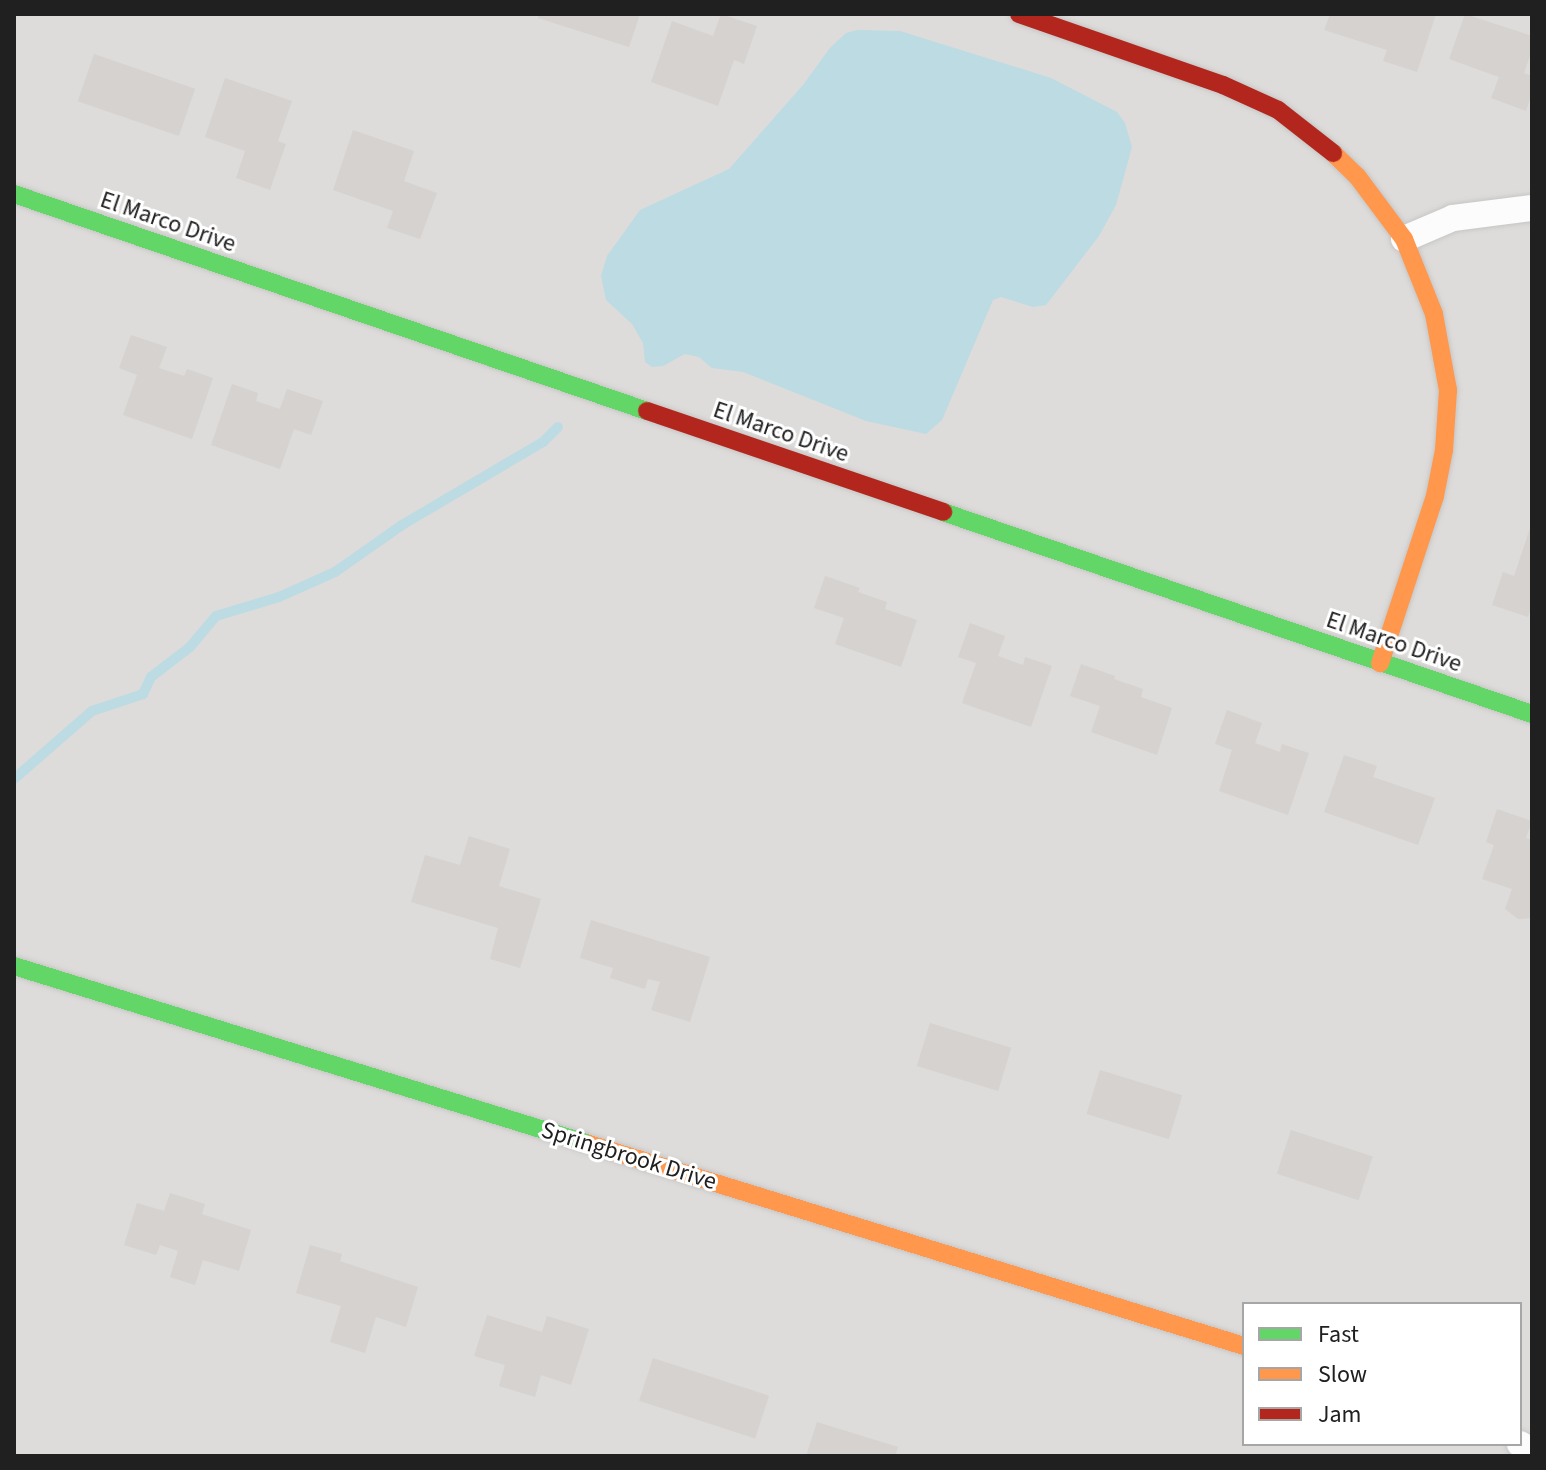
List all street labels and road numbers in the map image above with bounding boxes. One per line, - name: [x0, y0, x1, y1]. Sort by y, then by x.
- street label: El Marco Drive: [96, 185, 240, 259]
- street label: El Marco Drive: [709, 395, 853, 469]
- street label: El Marco Drive: [1322, 605, 1466, 679]
- street label: Springbrook Drive: [538, 1116, 720, 1196]

